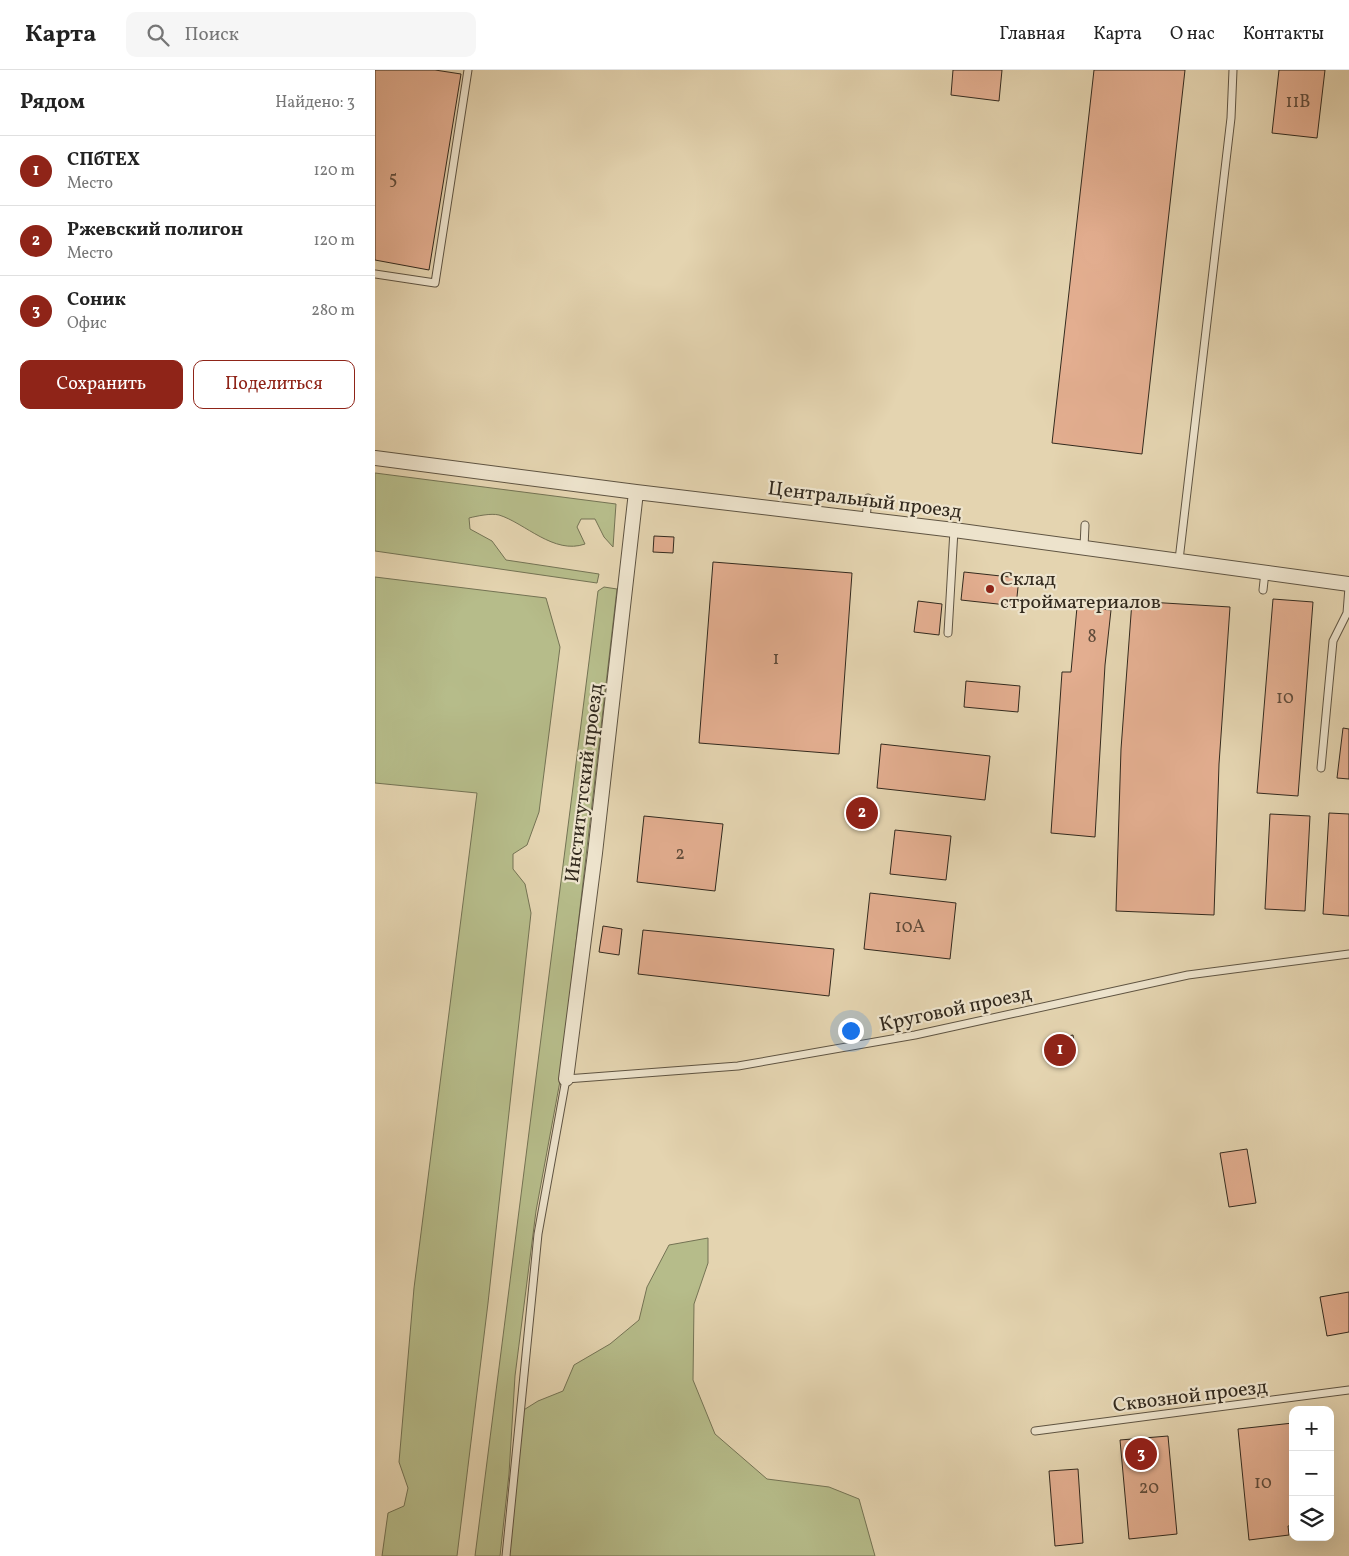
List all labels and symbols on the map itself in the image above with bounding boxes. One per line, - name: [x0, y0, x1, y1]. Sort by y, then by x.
- house number: 11B: [1285, 90, 1311, 115]
- house number: 5: [389, 167, 397, 192]
- street label: Центральный проезд: [766, 475, 963, 527]
- place label: Склад стройматериалов: [1000, 566, 1161, 617]
- marker: Склад стройматериалов: [984, 583, 996, 595]
- house number: 8: [1087, 625, 1097, 650]
- house number: 1: [773, 647, 779, 672]
- street label: Институтский проезд: [559, 682, 611, 884]
- house number: 10: [1276, 686, 1294, 711]
- pin: 2: [846, 794, 878, 832]
- house number: 2: [675, 842, 685, 867]
- house number: 10А: [895, 915, 926, 940]
- street label: Круговой проезд: [877, 980, 1034, 1040]
- your location: [838, 1018, 864, 1044]
- pin: 1: [1044, 1031, 1076, 1069]
- street label: Сквозной проезд: [1111, 1374, 1269, 1420]
- pin: 3: [1125, 1435, 1157, 1473]
- house number: 10: [1254, 1471, 1272, 1496]
- house number: 20: [1139, 1476, 1159, 1501]

